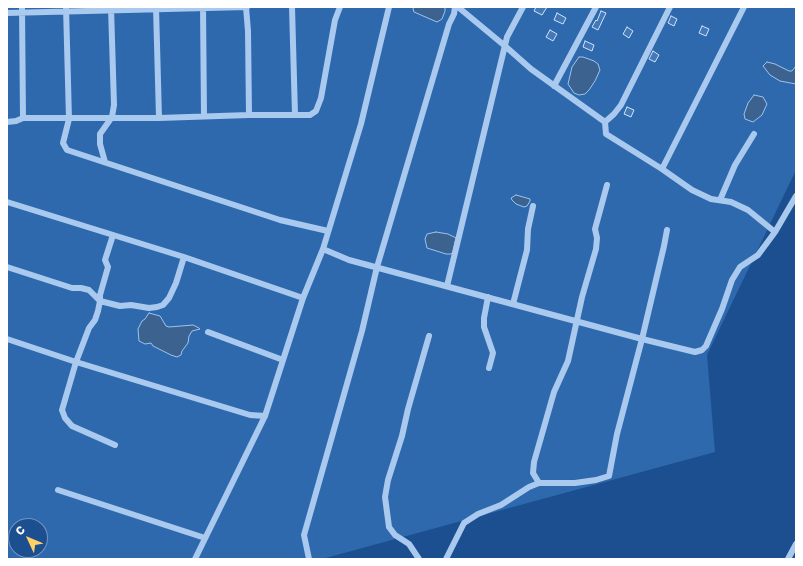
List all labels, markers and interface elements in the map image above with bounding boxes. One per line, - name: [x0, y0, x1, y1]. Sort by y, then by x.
- north arrow: [8, 518, 48, 558]
- text: С: [12, 523, 27, 537]

